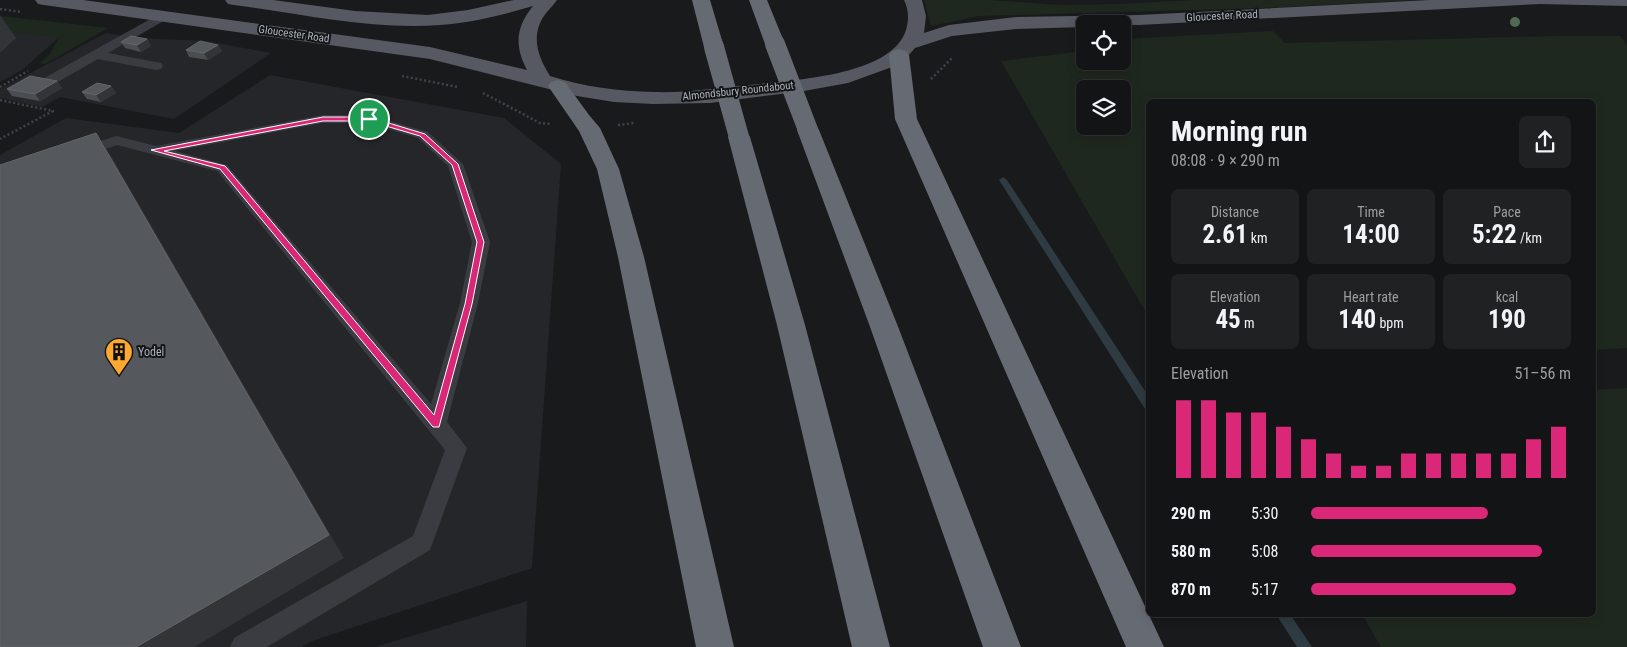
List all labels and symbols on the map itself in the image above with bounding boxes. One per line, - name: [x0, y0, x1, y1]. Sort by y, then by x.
- street label: Gloucester Road: [1186, 8, 1258, 24]
- street label: Gloucester Road: [258, 23, 330, 45]
- street label: Almondsbury Roundabout: [682, 79, 794, 103]
- pin: [348, 98, 390, 140]
- building icon: Yodel: [104, 337, 134, 376]
- place label: Yodel: [138, 345, 164, 359]

